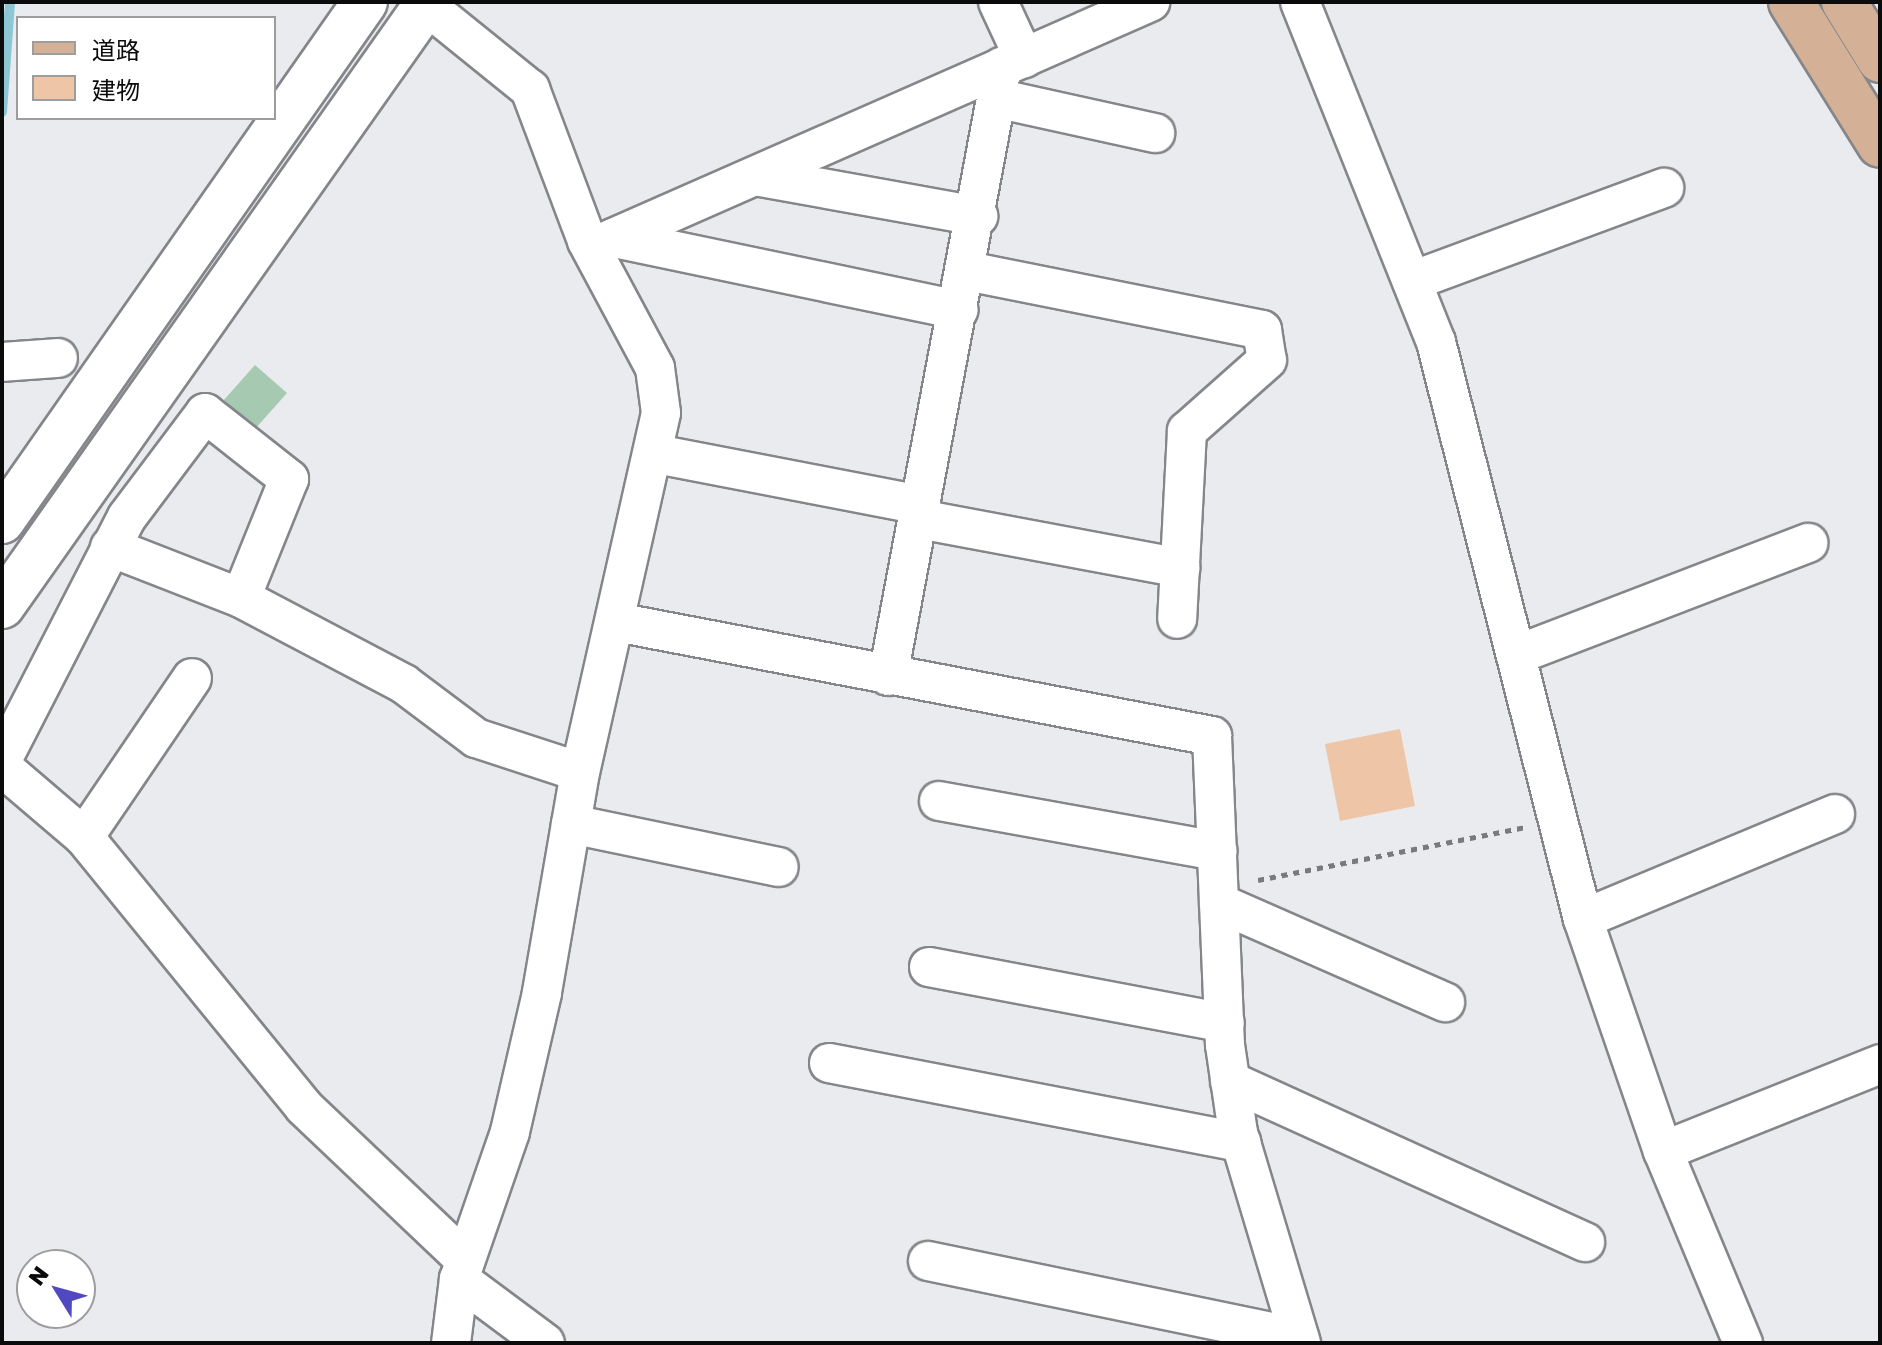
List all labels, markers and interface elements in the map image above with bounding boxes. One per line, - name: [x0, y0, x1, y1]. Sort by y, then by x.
- legend: [16, 16, 276, 120]
- text: 道路: [92, 35, 140, 64]
- text: 建物: [92, 75, 140, 104]
- north arrow: [16, 1249, 96, 1329]
- text: N: [22, 1261, 54, 1290]

